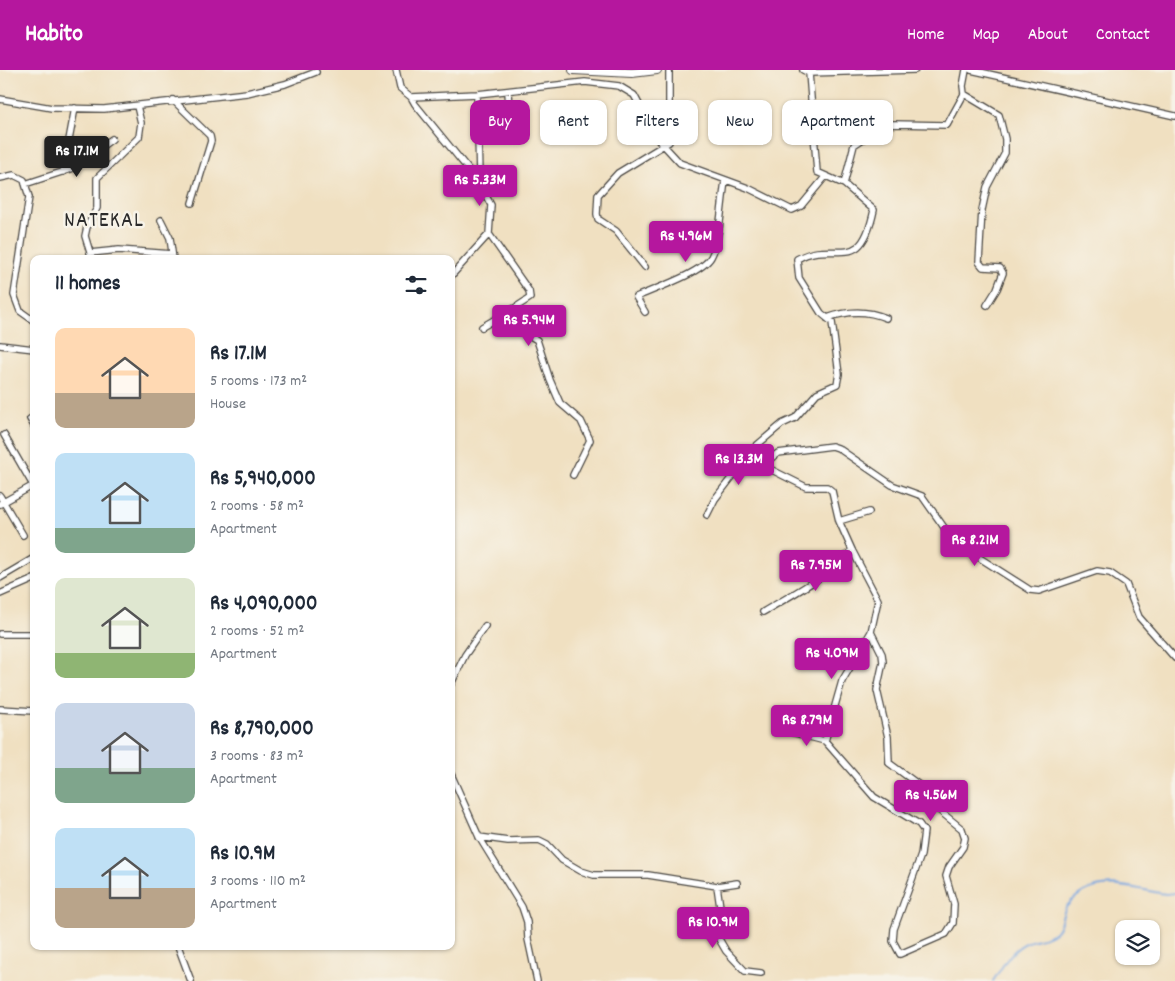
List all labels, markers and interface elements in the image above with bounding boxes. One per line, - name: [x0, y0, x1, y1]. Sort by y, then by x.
- text: Habito: [25, 18, 83, 52]
- text: Home: [907, 23, 944, 48]
- text: Map: [972, 23, 1000, 48]
- text: About: [1028, 23, 1068, 48]
- text: Contact: [1096, 23, 1150, 48]
- chip: Buy: [470, 100, 530, 145]
- chip: Rent: [540, 100, 607, 145]
- chip: Filters: [617, 100, 698, 145]
- chip: New: [708, 100, 772, 145]
- chip: Apartment: [782, 100, 893, 145]
- pin: Rs 17.1M: [25, 136, 129, 178]
- text: Rs 17.1M: [55, 140, 99, 163]
- pin: Rs 5.33M: [428, 164, 532, 207]
- text: Rs 5.33M: [454, 169, 506, 192]
- district label: NATEKAL: [64, 206, 144, 237]
- pin: Rs 4.96M: [634, 220, 738, 263]
- text: Rs 4.96M: [660, 225, 712, 248]
- text: 11 homes: [55, 270, 120, 300]
- icon: filters: [402, 271, 430, 299]
- pin: Rs 5.94M: [477, 304, 581, 347]
- text: Rs 5.94M: [503, 309, 555, 332]
- text: Rs 17.1M: [210, 340, 267, 370]
- icon: home: [95, 348, 155, 408]
- text: 5 rooms · 173 m²: [210, 370, 307, 393]
- text: House: [210, 393, 246, 416]
- pin: Rs 13.3M: [687, 444, 791, 486]
- text: Rs 13.3M: [715, 448, 763, 471]
- text: Rs 5,940,000: [210, 465, 316, 495]
- icon: home: [95, 473, 155, 533]
- text: 2 rooms · 58 m²: [210, 495, 304, 518]
- text: Apartment: [210, 518, 277, 541]
- pin: Rs 8.21M: [923, 524, 1027, 567]
- text: Rs 8.21M: [951, 529, 999, 552]
- pin: Rs 7.95M: [764, 550, 868, 592]
- text: Rs 7.95M: [790, 554, 842, 577]
- text: Rs 4,090,000: [210, 590, 317, 620]
- icon: home: [95, 598, 155, 658]
- text: 2 rooms · 52 m²: [210, 620, 304, 643]
- pin: Rs 4.09M: [780, 638, 884, 680]
- text: Rs 4.09M: [806, 642, 858, 665]
- text: Apartment: [210, 643, 277, 666]
- pin: Rs 8.79M: [755, 704, 859, 747]
- text: Rs 8.79M: [782, 709, 832, 732]
- text: Rs 8,790,000: [210, 715, 314, 745]
- icon: home: [95, 723, 155, 783]
- text: 3 rooms · 83 m²: [210, 745, 304, 768]
- text: Apartment: [210, 768, 277, 791]
- pin: Rs 4.56M: [879, 780, 983, 822]
- text: Rs 4.56M: [905, 784, 957, 807]
- text: Rs 10.9M: [210, 840, 275, 870]
- icon: home: [95, 848, 155, 908]
- text: 3 rooms · 110 m²: [210, 870, 306, 893]
- text: Apartment: [210, 893, 277, 916]
- pin: Rs 10.9M: [661, 906, 765, 949]
- text: Rs 10.9M: [688, 911, 738, 934]
- map controls: [1115, 920, 1160, 965]
- button: layers: [1115, 920, 1160, 965]

